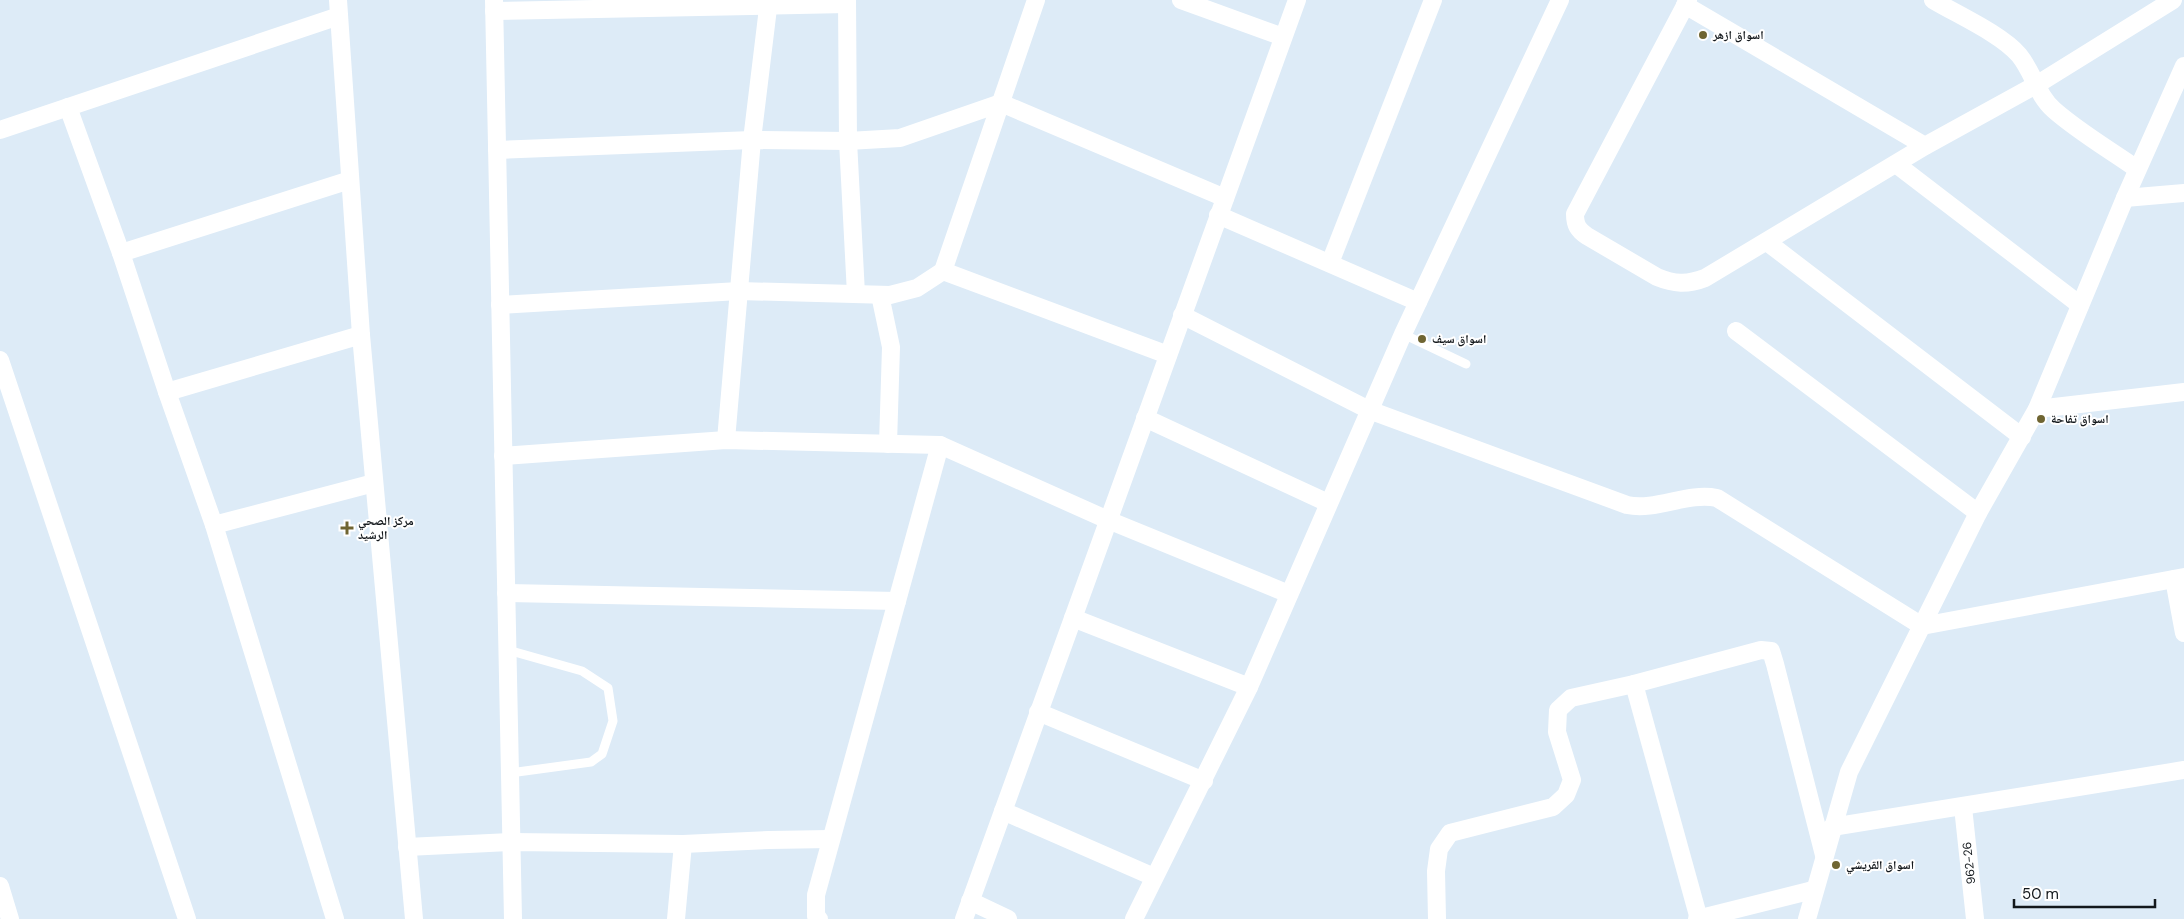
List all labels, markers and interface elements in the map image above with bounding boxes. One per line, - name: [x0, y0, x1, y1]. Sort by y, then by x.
- place label: اسواق ازهر: [1712, 27, 1764, 43]
- marker: اسواق ازهر: [1697, 29, 1709, 41]
- place label: اسواق سيف: [1432, 331, 1486, 347]
- marker: اسواق سيف: [1416, 333, 1428, 345]
- place label: اسواق تفاحة: [2051, 411, 2109, 427]
- marker: اسواق تفاحة: [2035, 413, 2047, 425]
- place label: مركز الصحي الرشيد: [358, 513, 414, 543]
- marker: مركز الصحي الرشيد: [340, 521, 354, 535]
- street label: 962-26: [1959, 841, 1979, 885]
- place label: اسواق القريشي: [1846, 857, 1914, 875]
- marker: اسواق القريشي: [1830, 859, 1842, 871]
- scale bar: [2014, 876, 2155, 908]
- text: 50 m: [2022, 884, 2059, 904]

